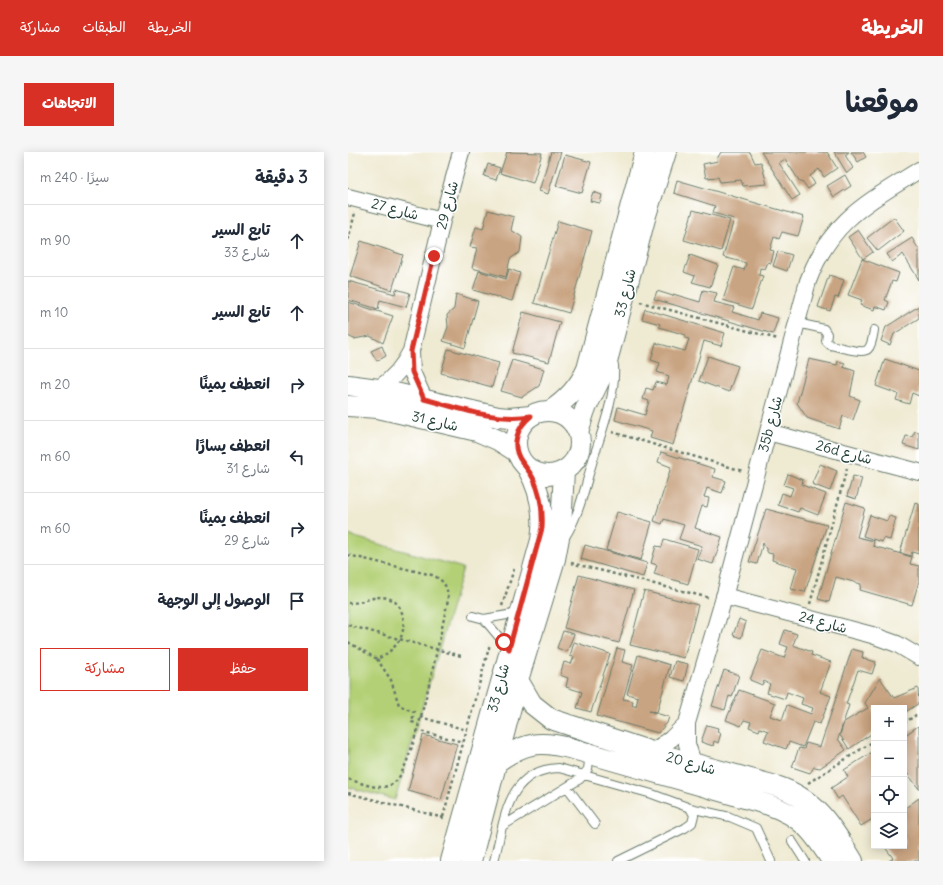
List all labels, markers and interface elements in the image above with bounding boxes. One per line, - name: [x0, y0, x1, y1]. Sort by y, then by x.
- text: الخريطة: [861, 15, 923, 39]
- text: مشاركة: [20, 18, 60, 36]
- text: الطبقات: [82, 18, 126, 36]
- text: الخريطة: [148, 18, 191, 36]
- button: الاتجاهات: [24, 83, 114, 126]
- text: موقعنا: [845, 84, 919, 120]
- text: 3 دقيقة: [255, 166, 308, 188]
- text: سيرًا · 240 m: [40, 169, 109, 186]
- street label: شارع 29: [432, 179, 463, 231]
- street label: شارع 27: [369, 194, 421, 225]
- text: تابع السير: [213, 220, 270, 239]
- icon: ahead: [286, 230, 308, 252]
- text: 90 m: [40, 232, 71, 249]
- text: شارع 33: [224, 244, 270, 261]
- route end: [425, 247, 443, 265]
- street label: شارع 33: [610, 267, 641, 319]
- text: تابع السير: [213, 302, 270, 321]
- icon: ahead: [286, 302, 308, 324]
- text: 10 m: [40, 304, 68, 321]
- text: انعطف يمينًا: [199, 374, 270, 393]
- icon: right: [286, 374, 308, 396]
- text: 20 m: [40, 376, 70, 393]
- street label: 35b شارع: [754, 394, 787, 454]
- street label: شارع 31: [410, 407, 460, 436]
- text: انعطف يسارًا: [196, 436, 270, 455]
- street label: 26d شارع: [814, 436, 874, 469]
- icon: left: [286, 446, 308, 468]
- text: 60 m: [40, 448, 71, 465]
- text: شارع 31: [226, 460, 270, 477]
- text: انعطف يمينًا: [199, 508, 270, 527]
- icon: right: [286, 518, 308, 540]
- text: 60 m: [40, 520, 71, 537]
- text: شارع 29: [224, 532, 270, 549]
- text: الوصول إلى الوجهة: [157, 590, 270, 609]
- icon: arrive: [286, 590, 308, 612]
- street label: شارع 24: [797, 607, 849, 638]
- route start: [495, 633, 513, 651]
- button: مشاركة: [40, 648, 170, 691]
- button: حفظ: [178, 648, 308, 691]
- street label: شارع 33: [483, 662, 514, 715]
- map controls: [871, 705, 907, 849]
- button: +: [871, 705, 907, 741]
- button: −: [871, 741, 907, 777]
- street label: شارع 20: [664, 747, 718, 780]
- button: locate: [871, 777, 907, 813]
- button: layers: [871, 813, 907, 849]

